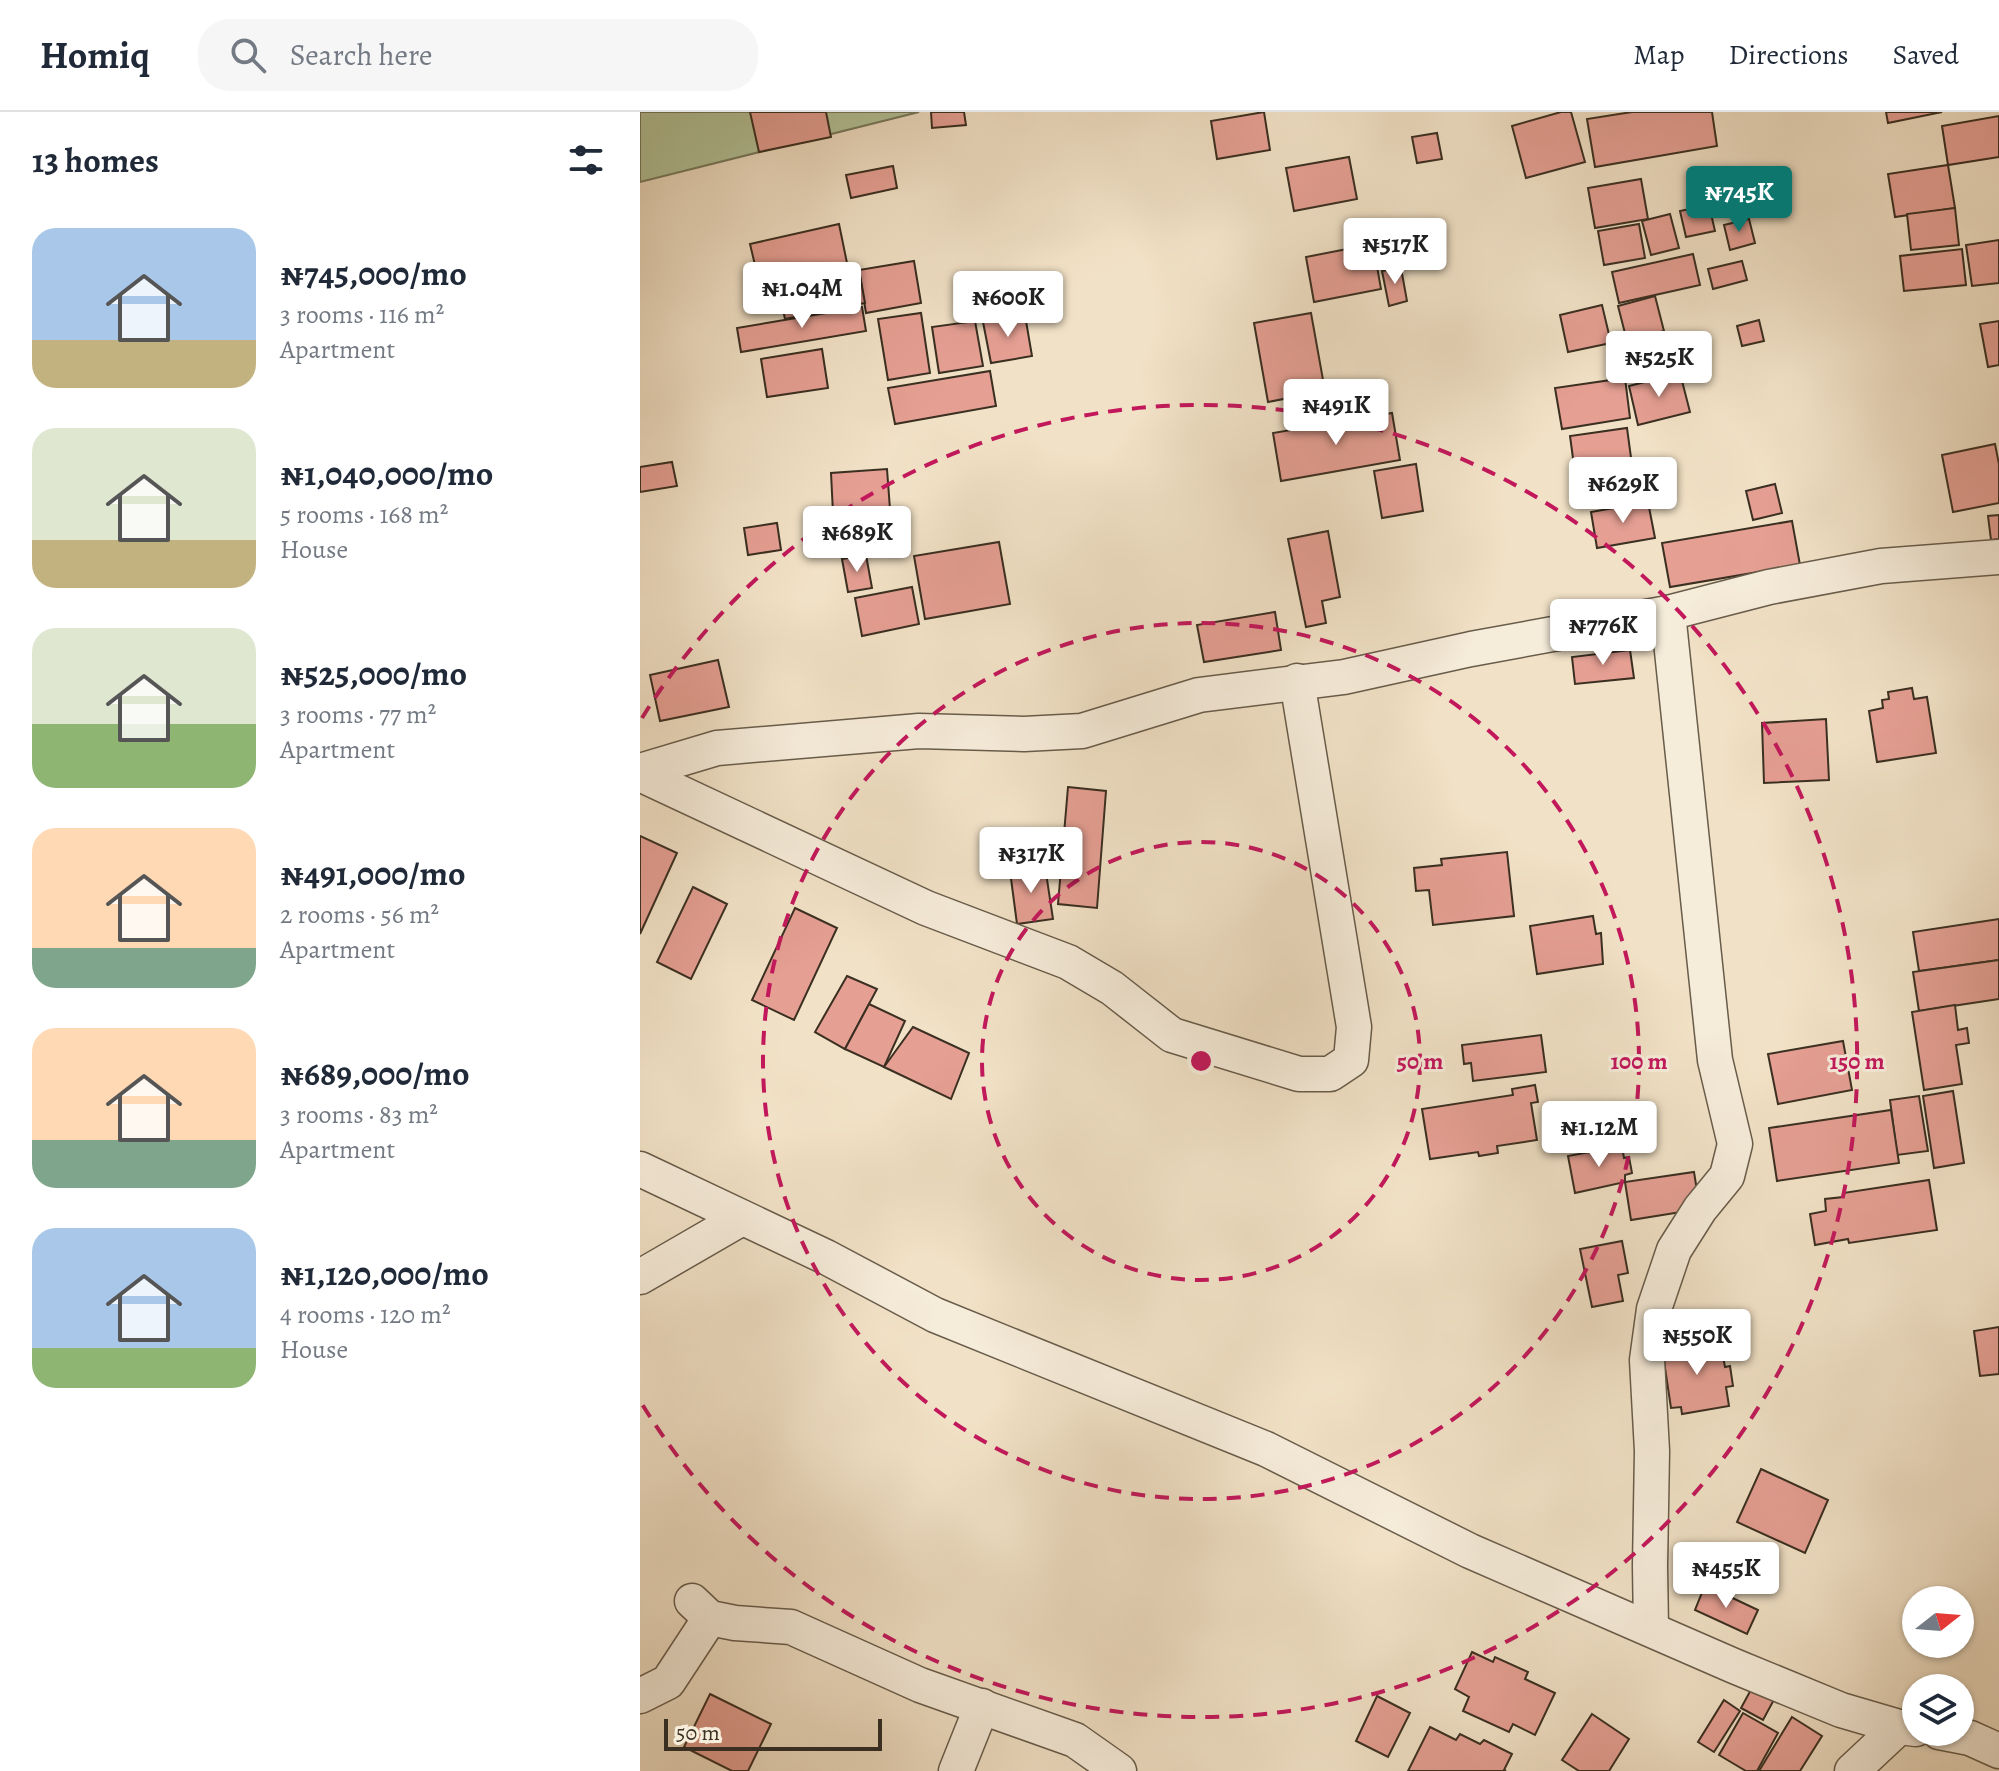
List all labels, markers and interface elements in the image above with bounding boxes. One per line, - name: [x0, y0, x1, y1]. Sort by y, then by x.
- search box: [198, 19, 758, 91]
- text: Homiq: [40, 29, 150, 81]
- icon: search: [226, 33, 270, 77]
- text: Search here: [290, 35, 433, 75]
- text: Map: [1633, 36, 1684, 74]
- text: Directions: [1728, 36, 1849, 74]
- text: Saved: [1893, 36, 1959, 74]
- text: 13 homes: [32, 137, 159, 184]
- icon: filters: [564, 138, 608, 182]
- pin: ₦745K: [1683, 166, 1795, 234]
- text: ₦745K: [1704, 174, 1774, 209]
- pin: ₦517K: [1339, 218, 1451, 286]
- text: ₦517K: [1362, 226, 1428, 261]
- text: ₦745,000/mo: [280, 250, 467, 297]
- icon: home: [96, 260, 192, 356]
- pin: ₦1.04M: [737, 262, 867, 330]
- text: ₦1.04M: [761, 270, 843, 305]
- pin: ₦600K: [952, 271, 1064, 339]
- text: ₦600K: [971, 279, 1045, 314]
- text: 3 rooms · 116 m²: [280, 297, 444, 332]
- pin: ₦525K: [1603, 331, 1715, 399]
- text: Apartment: [280, 332, 395, 367]
- text: ₦525K: [1624, 339, 1694, 374]
- pin: ₦491K: [1280, 379, 1392, 447]
- text: ₦491K: [1301, 387, 1371, 422]
- text: ₦1,040,000/mo: [280, 450, 493, 497]
- pin: ₦629K: [1567, 457, 1679, 525]
- icon: home: [96, 460, 192, 556]
- text: ₦629K: [1587, 465, 1659, 500]
- text: 5 rooms · 168 m²: [280, 497, 448, 532]
- pin: ₦689K: [801, 506, 913, 574]
- text: ₦689K: [821, 514, 893, 549]
- text: House: [280, 532, 348, 567]
- pin: ₦776K: [1547, 599, 1659, 667]
- text: ₦776K: [1568, 607, 1638, 642]
- text: ₦525,000/mo: [280, 650, 467, 697]
- icon: home: [96, 660, 192, 756]
- text: 3 rooms · 77 m²: [280, 697, 436, 732]
- text: Apartment: [280, 732, 395, 767]
- pin: ₦317K: [975, 827, 1087, 895]
- text: ₦317K: [997, 835, 1065, 870]
- text: ₦491,000/mo: [280, 850, 466, 897]
- icon: home: [96, 860, 192, 956]
- text: 2 rooms · 56 m²: [280, 897, 439, 932]
- text: Apartment: [280, 932, 395, 967]
- text: 50 m: [1397, 1045, 1443, 1077]
- text: 100 m: [1610, 1045, 1668, 1077]
- text: 150 m: [1829, 1045, 1885, 1077]
- centre of rings: [1187, 1047, 1215, 1075]
- text: ₦689,000/mo: [280, 1050, 470, 1097]
- icon: home: [96, 1060, 192, 1156]
- text: 3 rooms · 83 m²: [280, 1097, 438, 1132]
- pin: ₦1.12M: [1534, 1101, 1664, 1169]
- text: ₦1.12M: [1560, 1109, 1638, 1144]
- text: Apartment: [280, 1132, 395, 1167]
- text: ₦1,120,000/mo: [280, 1250, 489, 1297]
- icon: home: [96, 1260, 192, 1356]
- text: 4 rooms · 120 m²: [280, 1297, 450, 1332]
- pin: ₦550K: [1641, 1309, 1753, 1377]
- text: ₦550K: [1662, 1317, 1732, 1352]
- text: House: [280, 1332, 348, 1367]
- pin: ₦455K: [1670, 1542, 1782, 1610]
- text: ₦455K: [1691, 1550, 1761, 1585]
- north arrow: [1902, 1586, 1974, 1658]
- map controls: [1902, 1586, 1974, 1746]
- button: layers: [1902, 1674, 1974, 1746]
- scale bar: [664, 1715, 882, 1751]
- text: 50 m: [676, 1718, 720, 1748]

